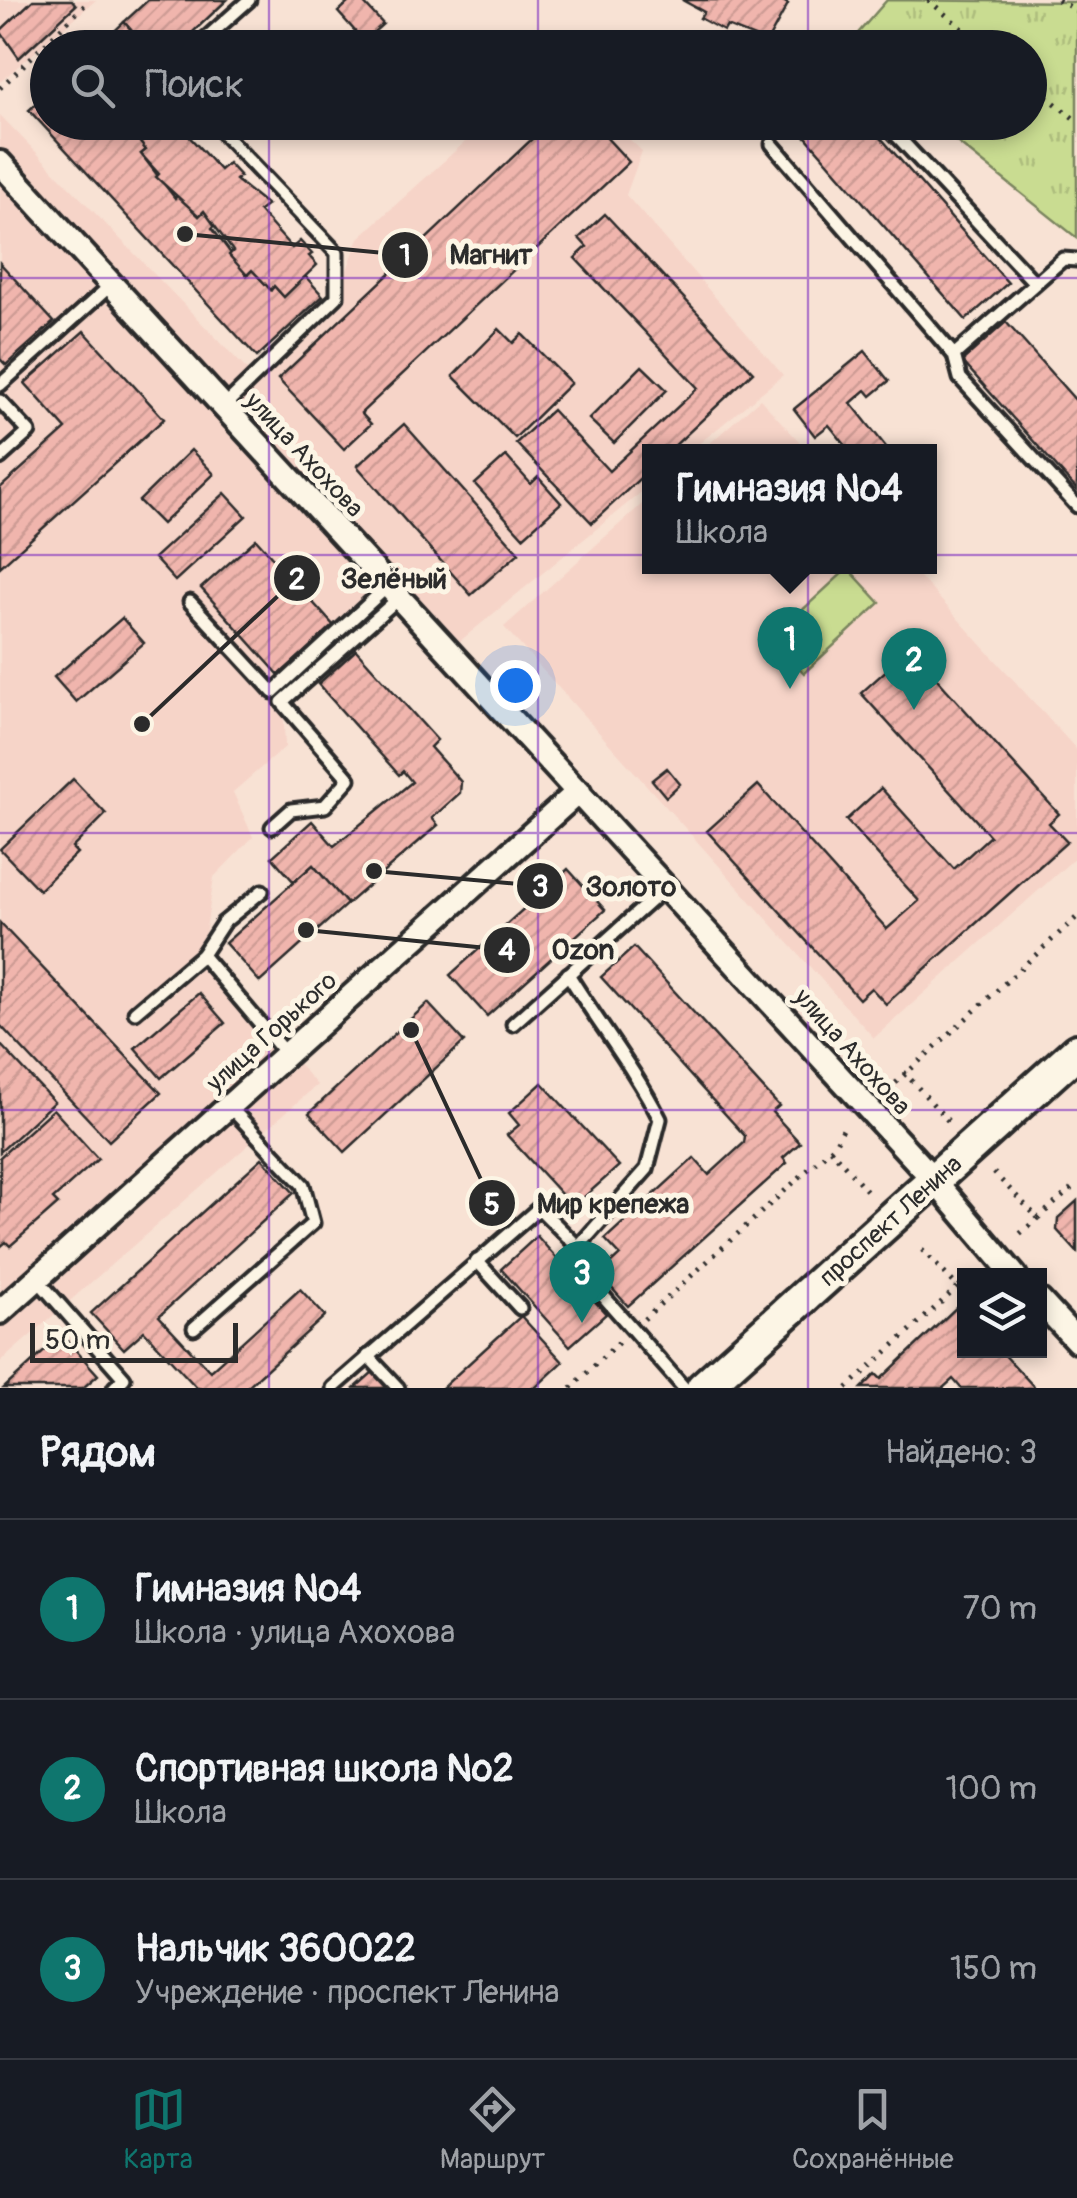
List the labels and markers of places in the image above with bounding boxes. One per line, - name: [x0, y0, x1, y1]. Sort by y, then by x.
- callout: Магнит: [380, 226, 553, 284]
- callout: Зелёный: [272, 549, 467, 607]
- pin: 1: [758, 606, 822, 689]
- pin: 2: [882, 628, 946, 710]
- callout: Золото: [515, 857, 696, 915]
- callout: Ozon: [482, 921, 635, 979]
- callout: Мир крепежа: [467, 1174, 709, 1232]
- pin: 3: [550, 1240, 614, 1323]

